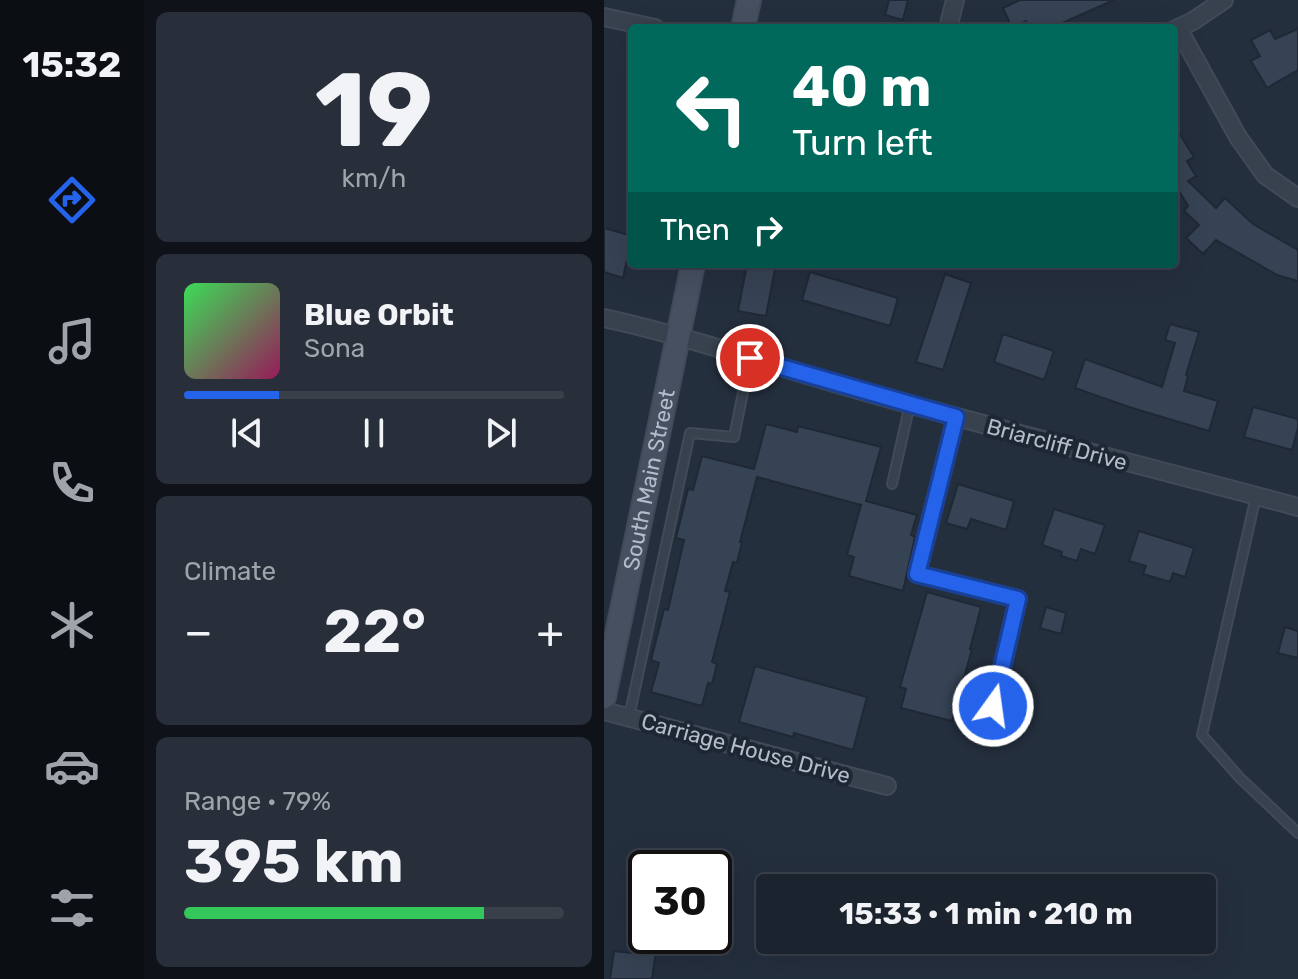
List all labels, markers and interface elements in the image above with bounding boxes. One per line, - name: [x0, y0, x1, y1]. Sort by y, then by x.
- text: 15:32: [23, 43, 121, 86]
- text: 19: [315, 49, 433, 172]
- text: 40 m: [792, 54, 932, 120]
- icon: left: [660, 56, 764, 160]
- text: Turn left: [792, 121, 933, 164]
- text: km/h: [342, 163, 406, 194]
- icon: directions: [44, 172, 100, 228]
- icon: right: [746, 208, 790, 252]
- text: Then: [660, 212, 730, 248]
- text: Blue Orbit: [304, 297, 454, 333]
- icon: music: [44, 313, 100, 369]
- pin: [716, 324, 784, 392]
- text: Sona: [304, 333, 365, 364]
- icon: arrive: [728, 336, 772, 380]
- street label: South Main Street: [617, 386, 681, 573]
- icon: previous: [225, 411, 269, 455]
- icon: pause: [352, 411, 396, 455]
- icon: next: [479, 411, 523, 455]
- street label: Briarcliff Drive: [984, 413, 1130, 476]
- icon: phone: [44, 455, 100, 511]
- text: Climate: [184, 556, 276, 587]
- text: 22°: [323, 596, 426, 667]
- icon: climate: [44, 597, 100, 653]
- text: −: [184, 606, 213, 658]
- text: +: [537, 606, 564, 658]
- position arrow: [951, 664, 1035, 748]
- street label: Carriage House Drive: [638, 708, 853, 789]
- icon: car: [44, 738, 100, 794]
- text: Range · 79%: [184, 786, 331, 817]
- text: 395 km: [184, 826, 404, 897]
- speed limit sign: 30: [628, 850, 732, 954]
- icon: filters: [44, 880, 100, 936]
- text: 15:33 · 1 min · 210 m: [839, 896, 1133, 932]

